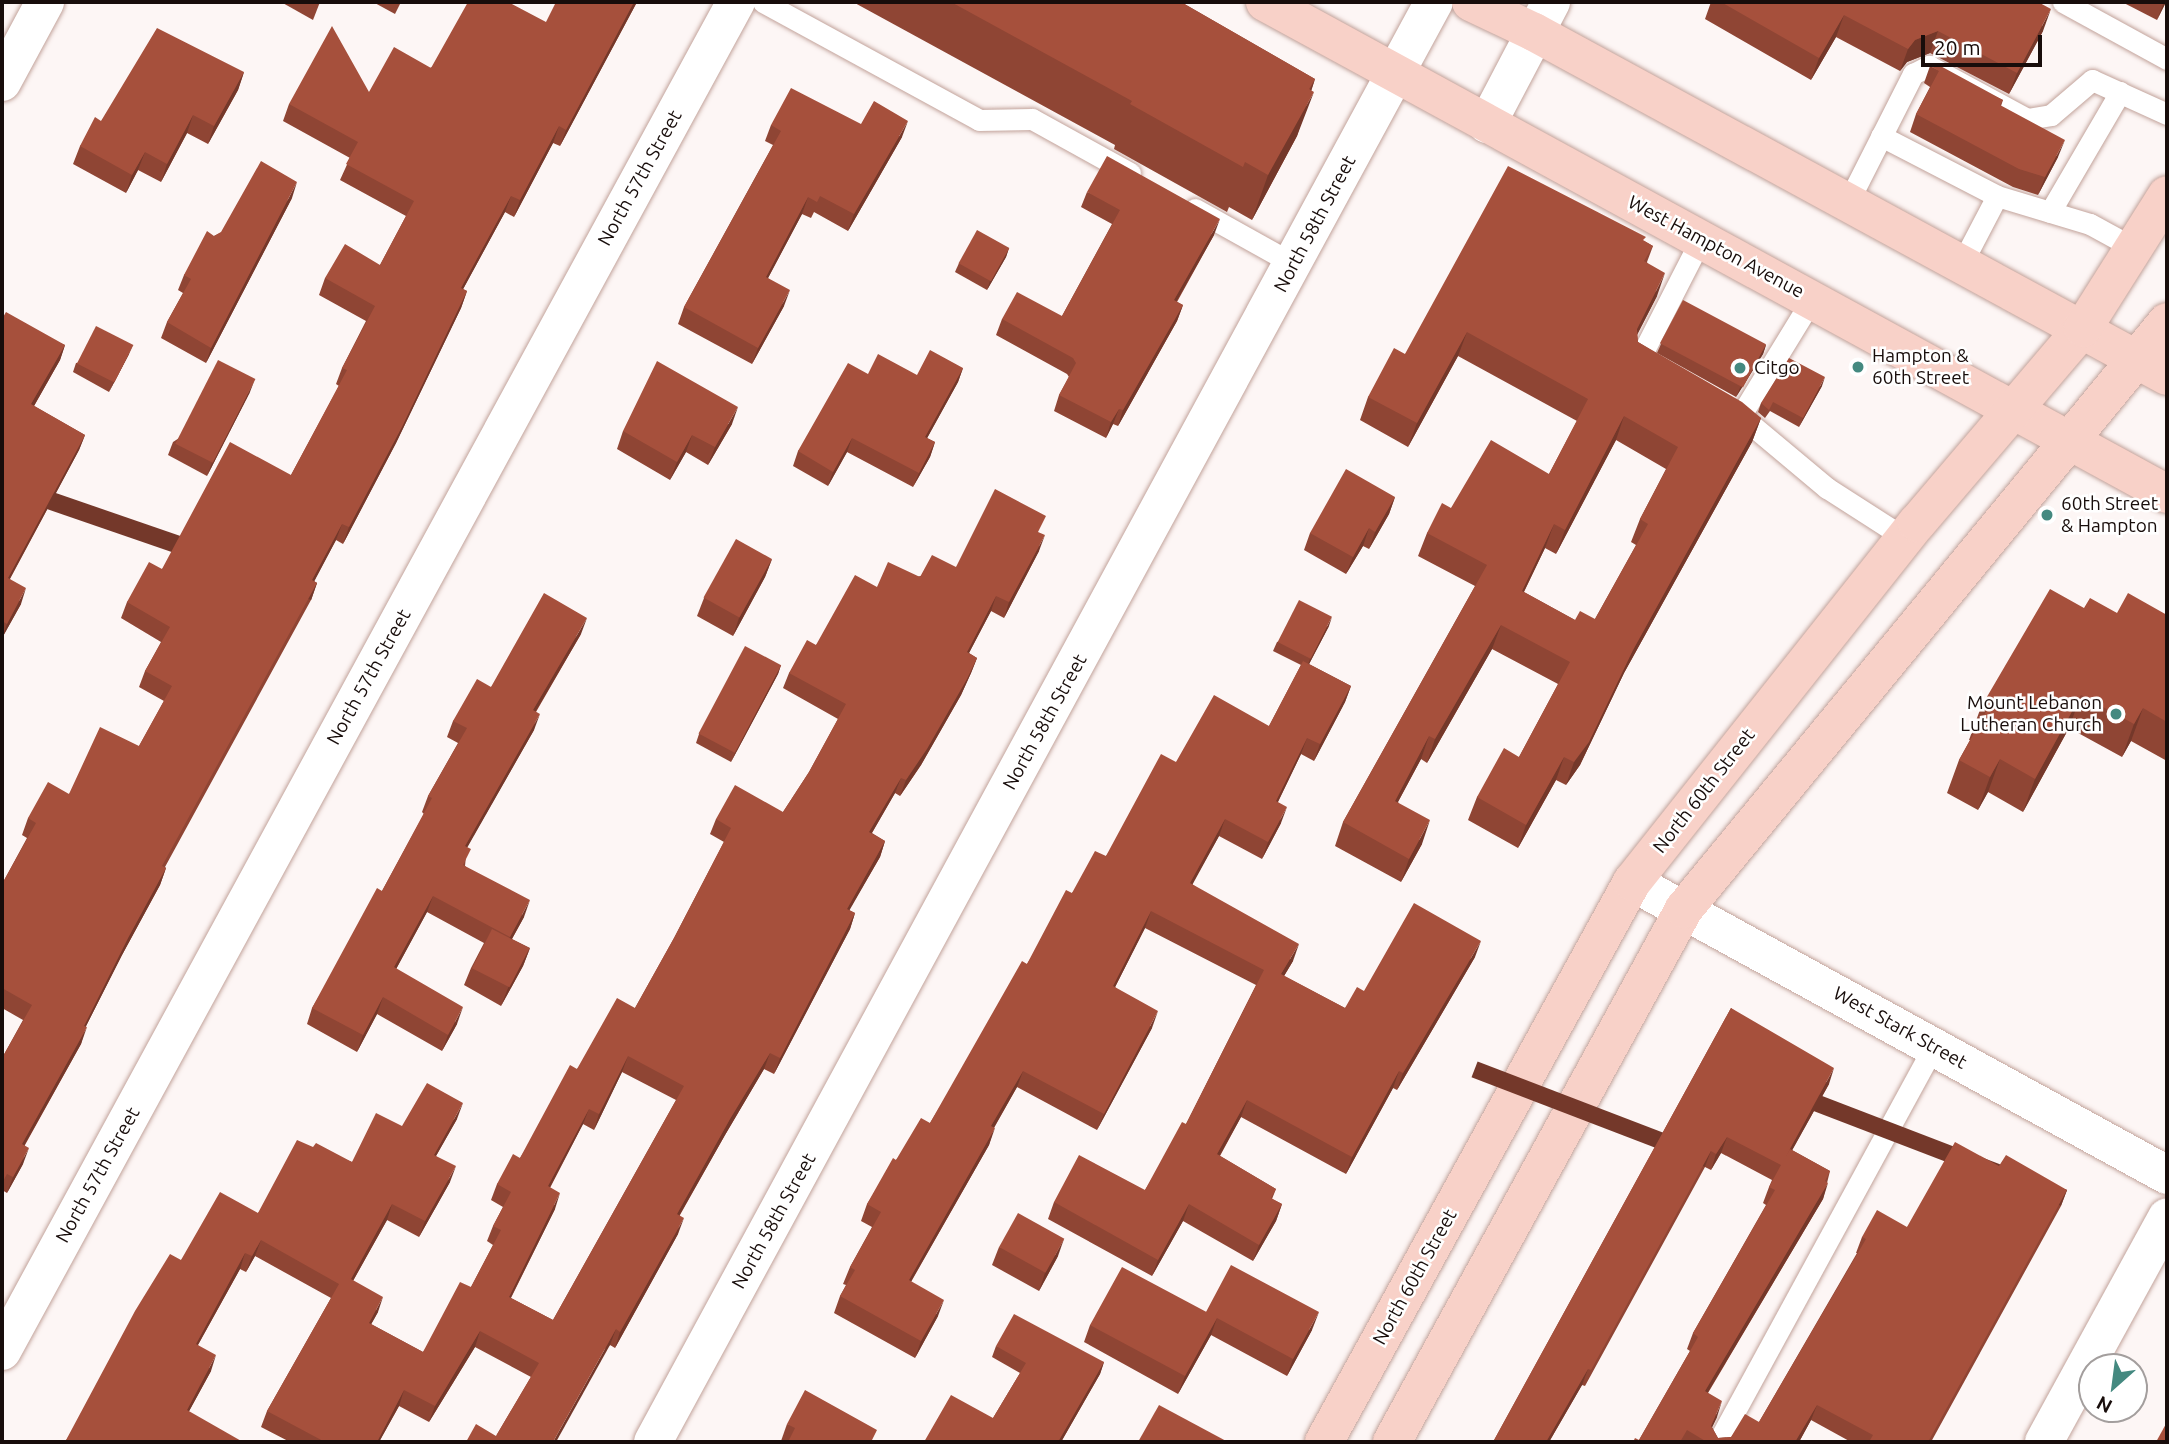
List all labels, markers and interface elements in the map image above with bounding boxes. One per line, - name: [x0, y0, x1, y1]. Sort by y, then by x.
- scale bar: [1924, 21, 2045, 65]
- text: 20 m: [1934, 35, 1981, 59]
- street label: North 57th Street: [593, 106, 687, 250]
- street label: North 58th Street: [1269, 152, 1361, 296]
- street label: West Hampton Avenue: [1624, 191, 1808, 303]
- place label: Hampton & 60th Street: [1872, 345, 1969, 389]
- place label: Citgo: [1754, 357, 1800, 379]
- marker: Hampton & 60th Street: [1850, 359, 1866, 375]
- marker: Citgo: [1732, 360, 1748, 376]
- place label: 60th Street & Hampton: [2061, 493, 2158, 537]
- marker: 60th Street & Hampton: [2039, 507, 2055, 523]
- street label: North 57th Street: [322, 605, 416, 749]
- street label: North 58th Street: [998, 650, 1092, 794]
- place label: Mount Lebanon Lutheran Church: [1960, 692, 2102, 736]
- marker: Mount Lebanon Lutheran Church: [2108, 706, 2124, 722]
- street label: North 60th Street: [1648, 724, 1760, 858]
- street label: West Stark Street: [1829, 982, 1971, 1074]
- street label: North 57th Street: [51, 1103, 145, 1247]
- street label: North 58th Street: [727, 1149, 821, 1293]
- street label: North 60th Street: [1368, 1205, 1462, 1349]
- north arrow: [2078, 1353, 2148, 1423]
- text: N: [2093, 1392, 2116, 1418]

